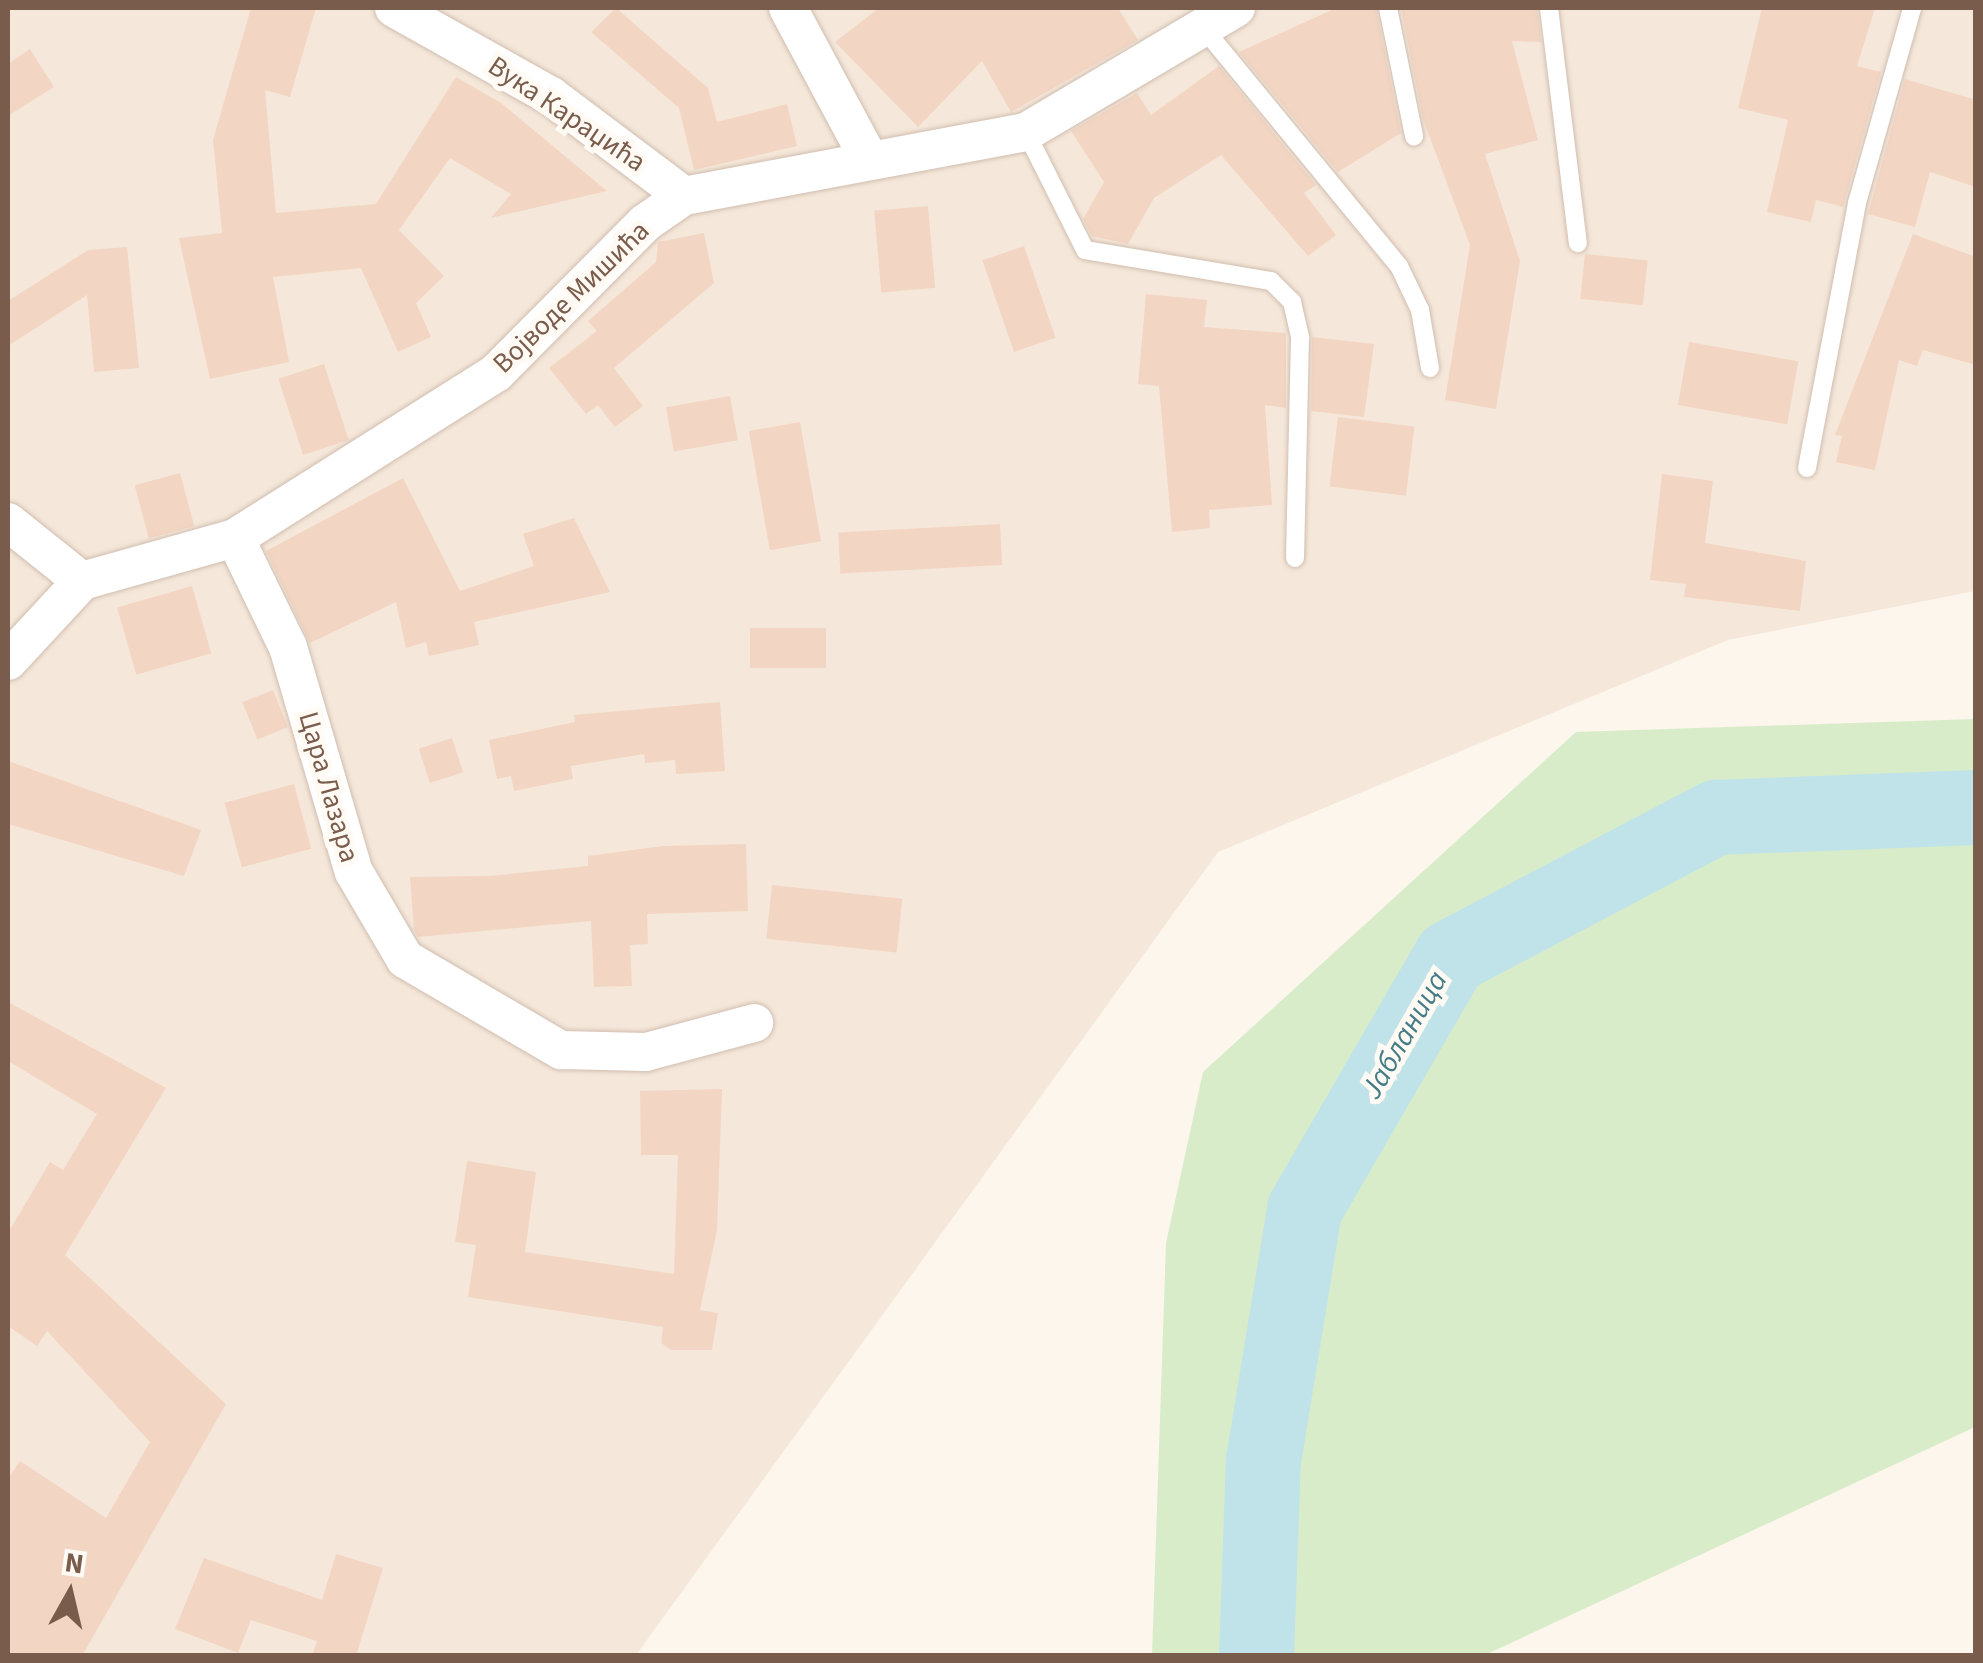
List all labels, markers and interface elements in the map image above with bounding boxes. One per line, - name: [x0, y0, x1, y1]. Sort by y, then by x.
- street label: Вука Караџића: [482, 49, 652, 179]
- street label: Војводе Мишића: [486, 214, 656, 380]
- street label: Цара Лазара: [291, 708, 367, 866]
- water label: Јабланица: [1354, 965, 1456, 1105]
- text: N: [62, 1542, 86, 1584]
- north arrow: [20, 1543, 120, 1643]

